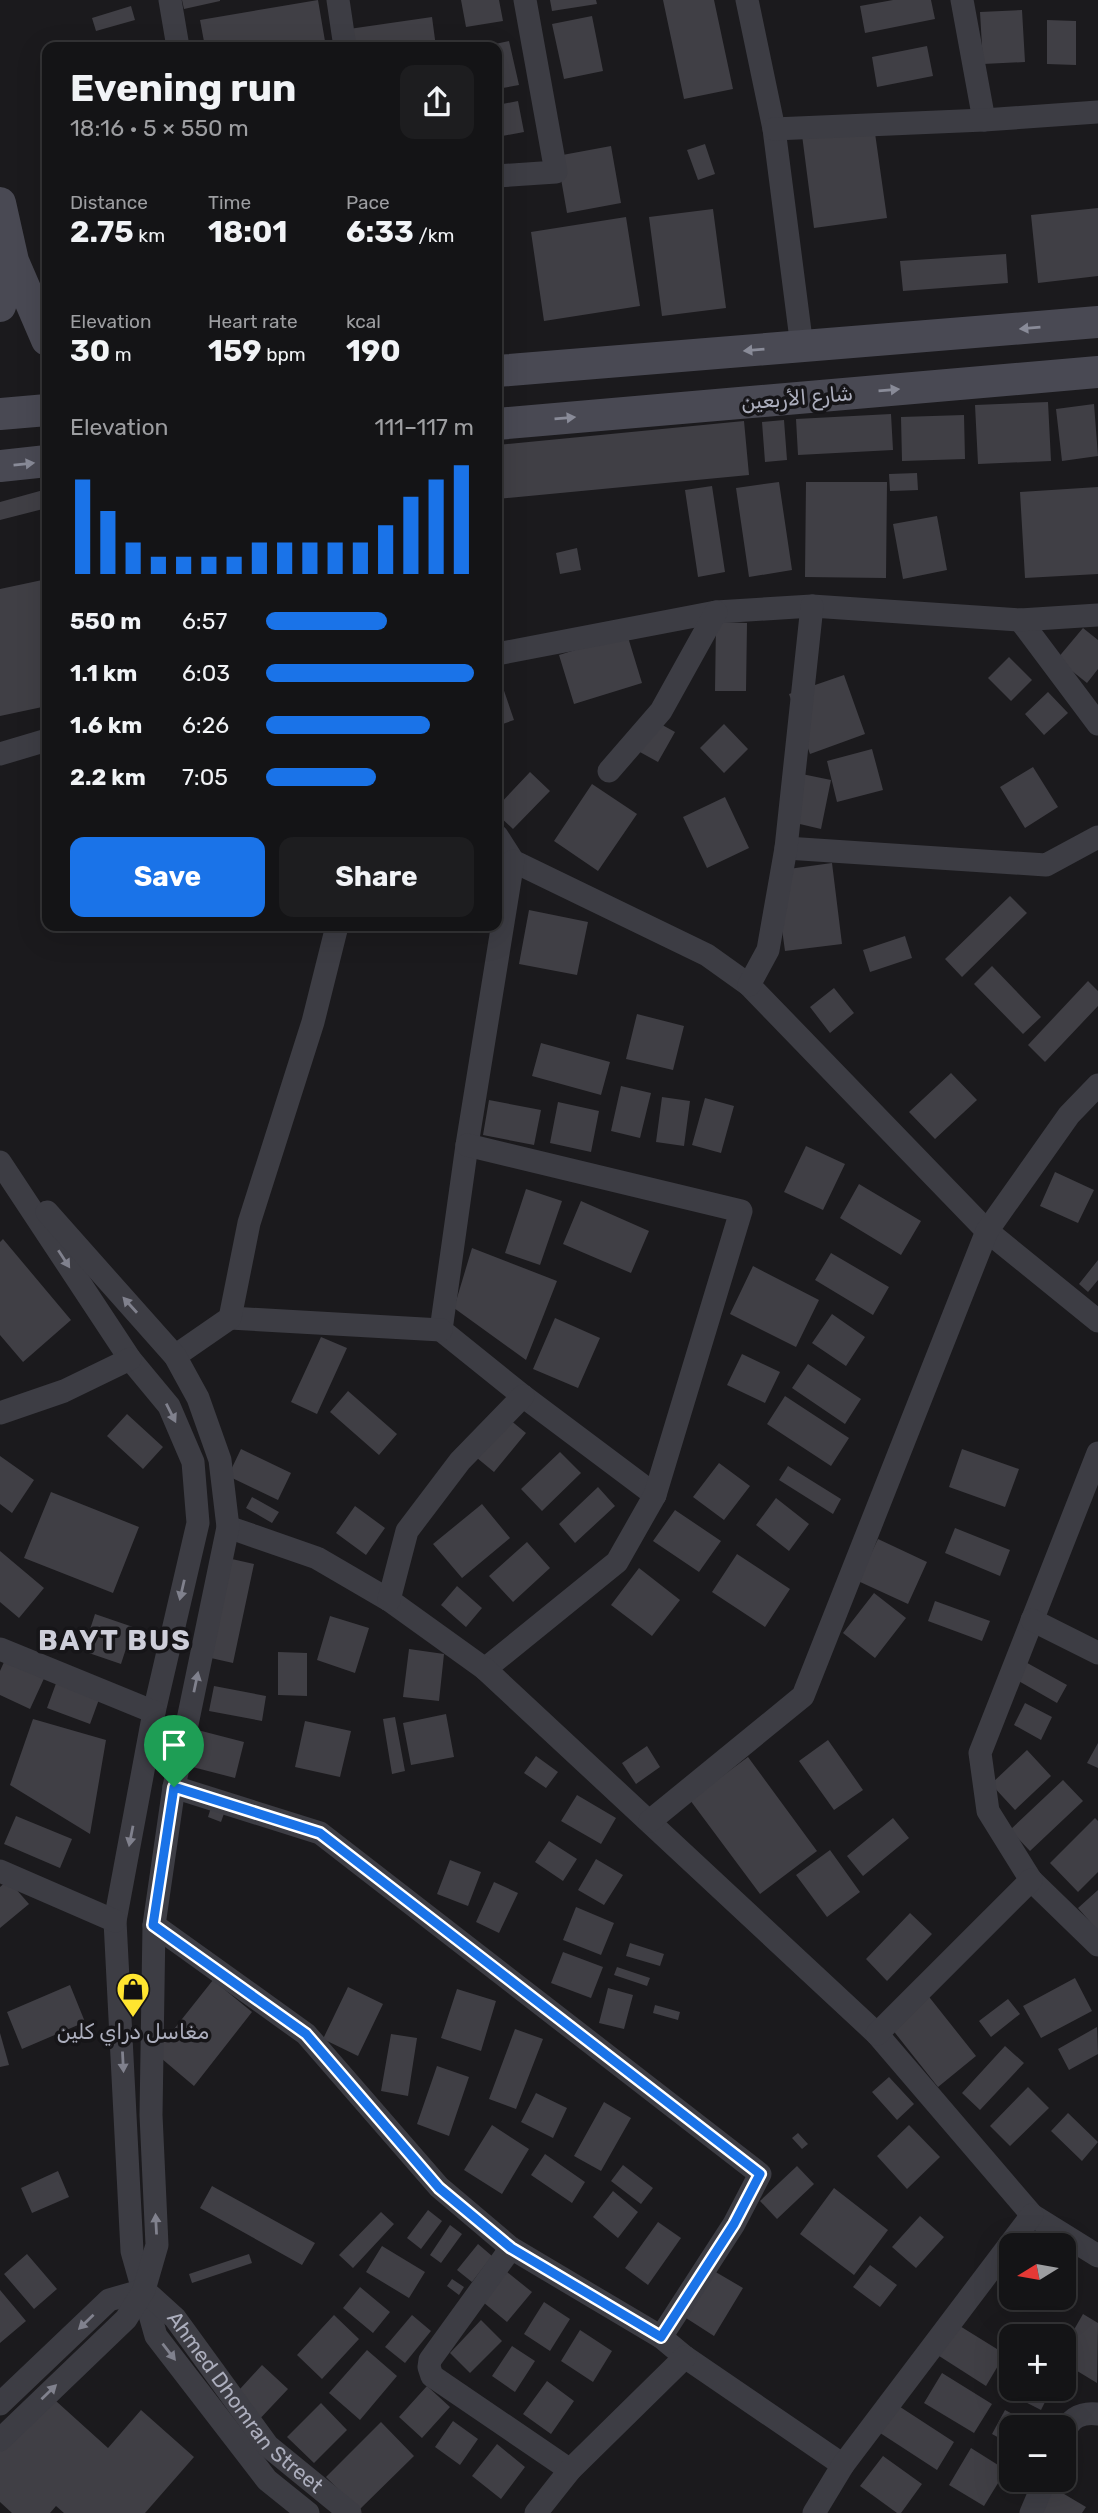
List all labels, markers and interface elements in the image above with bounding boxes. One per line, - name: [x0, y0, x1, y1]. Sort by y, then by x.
- text: Evening run: [70, 65, 296, 111]
- button: share: [400, 65, 474, 139]
- text: 18:16 · 5 × 550 m: [70, 114, 249, 142]
- text: Distance: [70, 191, 148, 214]
- text: Time: [208, 191, 251, 214]
- text: Pace: [346, 191, 390, 214]
- text: 2.75: [70, 214, 134, 250]
- text: 18:01: [208, 214, 287, 250]
- text: 6:33: [346, 214, 414, 250]
- text: km: [134, 224, 165, 247]
- text: /km: [414, 224, 454, 247]
- text: Elevation: [70, 310, 151, 333]
- text: Heart rate: [208, 310, 298, 333]
- text: kcal: [346, 310, 381, 333]
- one-way arrow: [1019, 323, 1041, 334]
- text: 30: [70, 333, 110, 369]
- text: 159: [208, 333, 262, 369]
- text: 190: [346, 333, 401, 369]
- text: m: [110, 343, 132, 366]
- text: bpm: [262, 343, 306, 366]
- one-way arrow: [743, 345, 765, 356]
- street label: شارع الأربعين: [740, 380, 854, 417]
- one-way arrow: [878, 384, 900, 395]
- one-way arrow: [554, 412, 576, 423]
- text: Elevation: [70, 413, 169, 441]
- text: 111–117 m: [375, 413, 474, 441]
- one-way arrow: [13, 458, 35, 469]
- text: 550 m: [70, 607, 141, 635]
- text: 6:57: [182, 607, 227, 635]
- text: 1.1 km: [70, 659, 137, 687]
- text: 6:03: [182, 659, 230, 687]
- text: 1.6 km: [70, 711, 142, 739]
- text: 6:26: [182, 711, 229, 739]
- text: 2.2 km: [70, 763, 146, 791]
- text: 7:05: [182, 763, 228, 791]
- button: Save: [70, 837, 265, 917]
- button: Share: [279, 837, 474, 917]
- one-way arrow: [58, 1250, 71, 1269]
- one-way arrow: [122, 1296, 138, 1314]
- one-way arrow: [165, 1403, 176, 1423]
- one-way arrow: [177, 1579, 188, 1601]
- district label: BAYT BUS: [38, 1624, 192, 1657]
- one-way arrow: [191, 1671, 202, 1693]
- pin: [144, 1715, 204, 1787]
- icon: arrive: [155, 1726, 193, 1764]
- one-way arrow: [125, 1825, 136, 1847]
- shop icon: مغاسل دراي كلين: [114, 1970, 152, 2019]
- place label: مغاسل دراي كلين: [57, 2019, 209, 2046]
- one-way arrow: [118, 2051, 129, 2073]
- one-way arrow: [151, 2212, 162, 2234]
- north arrow: [999, 2233, 1076, 2310]
- map controls: [999, 2233, 1076, 2492]
- street label: Ahmed Dhomran Street: [162, 2306, 329, 2498]
- one-way arrow: [78, 2314, 95, 2330]
- button: +: [999, 2324, 1076, 2401]
- one-way arrow: [161, 2343, 176, 2361]
- one-way arrow: [40, 2385, 57, 2401]
- button: −: [999, 2415, 1076, 2492]

